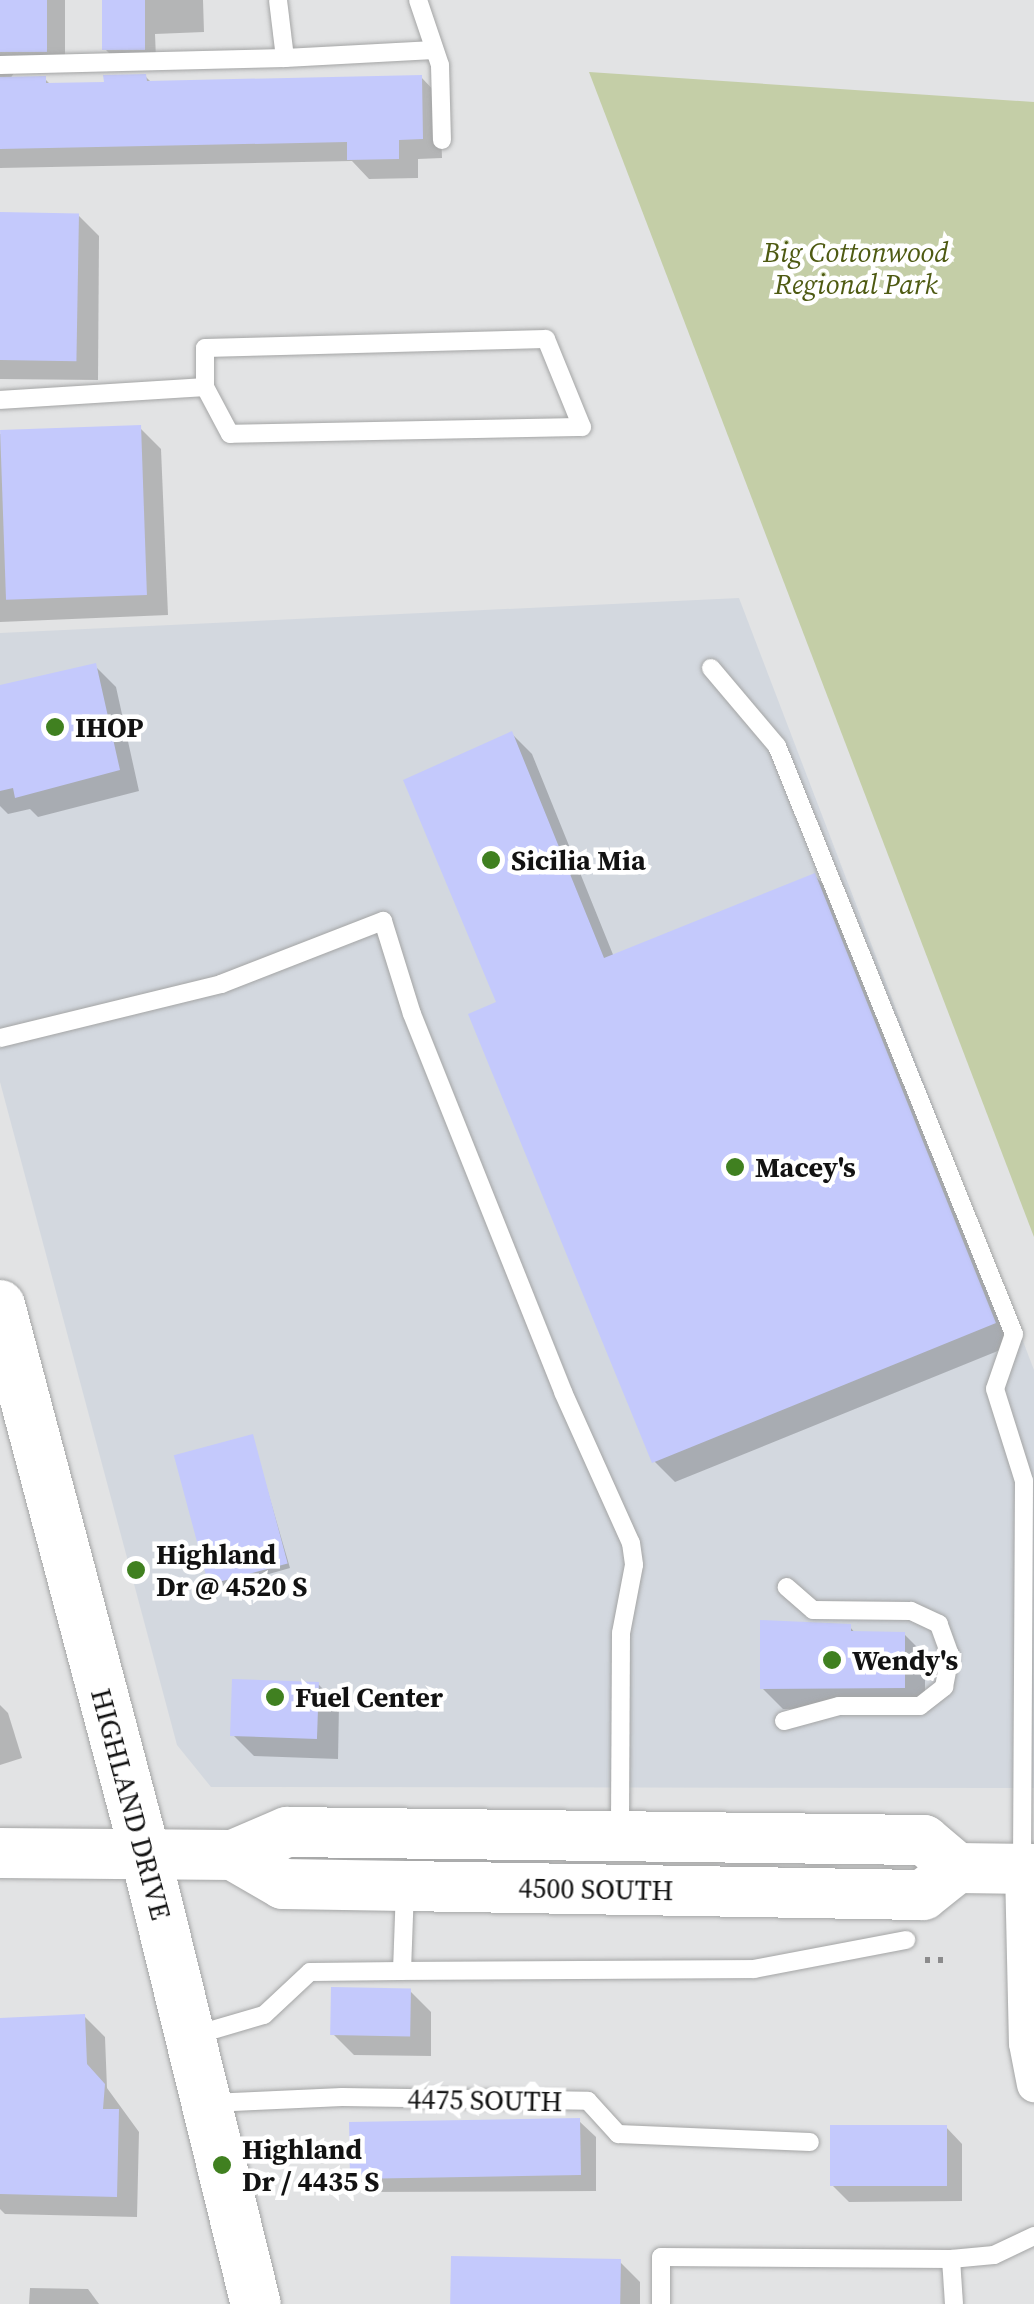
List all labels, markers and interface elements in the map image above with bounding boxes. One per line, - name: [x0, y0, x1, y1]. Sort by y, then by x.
- park label: Big Cottonwood Regional Park: [763, 235, 949, 301]
- place label: IHOP: [75, 710, 143, 744]
- marker: IHOP: [44, 716, 66, 738]
- place label: Sicilia Mia: [511, 843, 646, 877]
- marker: Sicilia Mia: [480, 849, 502, 871]
- place label: Macey's: [755, 1150, 856, 1184]
- marker: Macey's: [724, 1156, 746, 1178]
- place label: Highland Dr @ 4520 S: [156, 1537, 308, 1603]
- marker: Highland Dr @ 4520 S: [125, 1559, 147, 1581]
- place label: Wendy's: [852, 1643, 958, 1677]
- marker: Wendy's: [821, 1649, 843, 1671]
- place label: Fuel Center: [295, 1680, 443, 1714]
- street label: HIGHLAND DRIVE: [84, 1685, 178, 1923]
- marker: Fuel Center: [264, 1686, 286, 1708]
- street label: 4500 SOUTH: [518, 1871, 674, 1907]
- street label: 4475 SOUTH: [407, 2082, 563, 2118]
- place label: Highland Dr / 4435 S: [242, 2132, 379, 2198]
- marker: Highland Dr / 4435 S: [211, 2154, 233, 2176]

